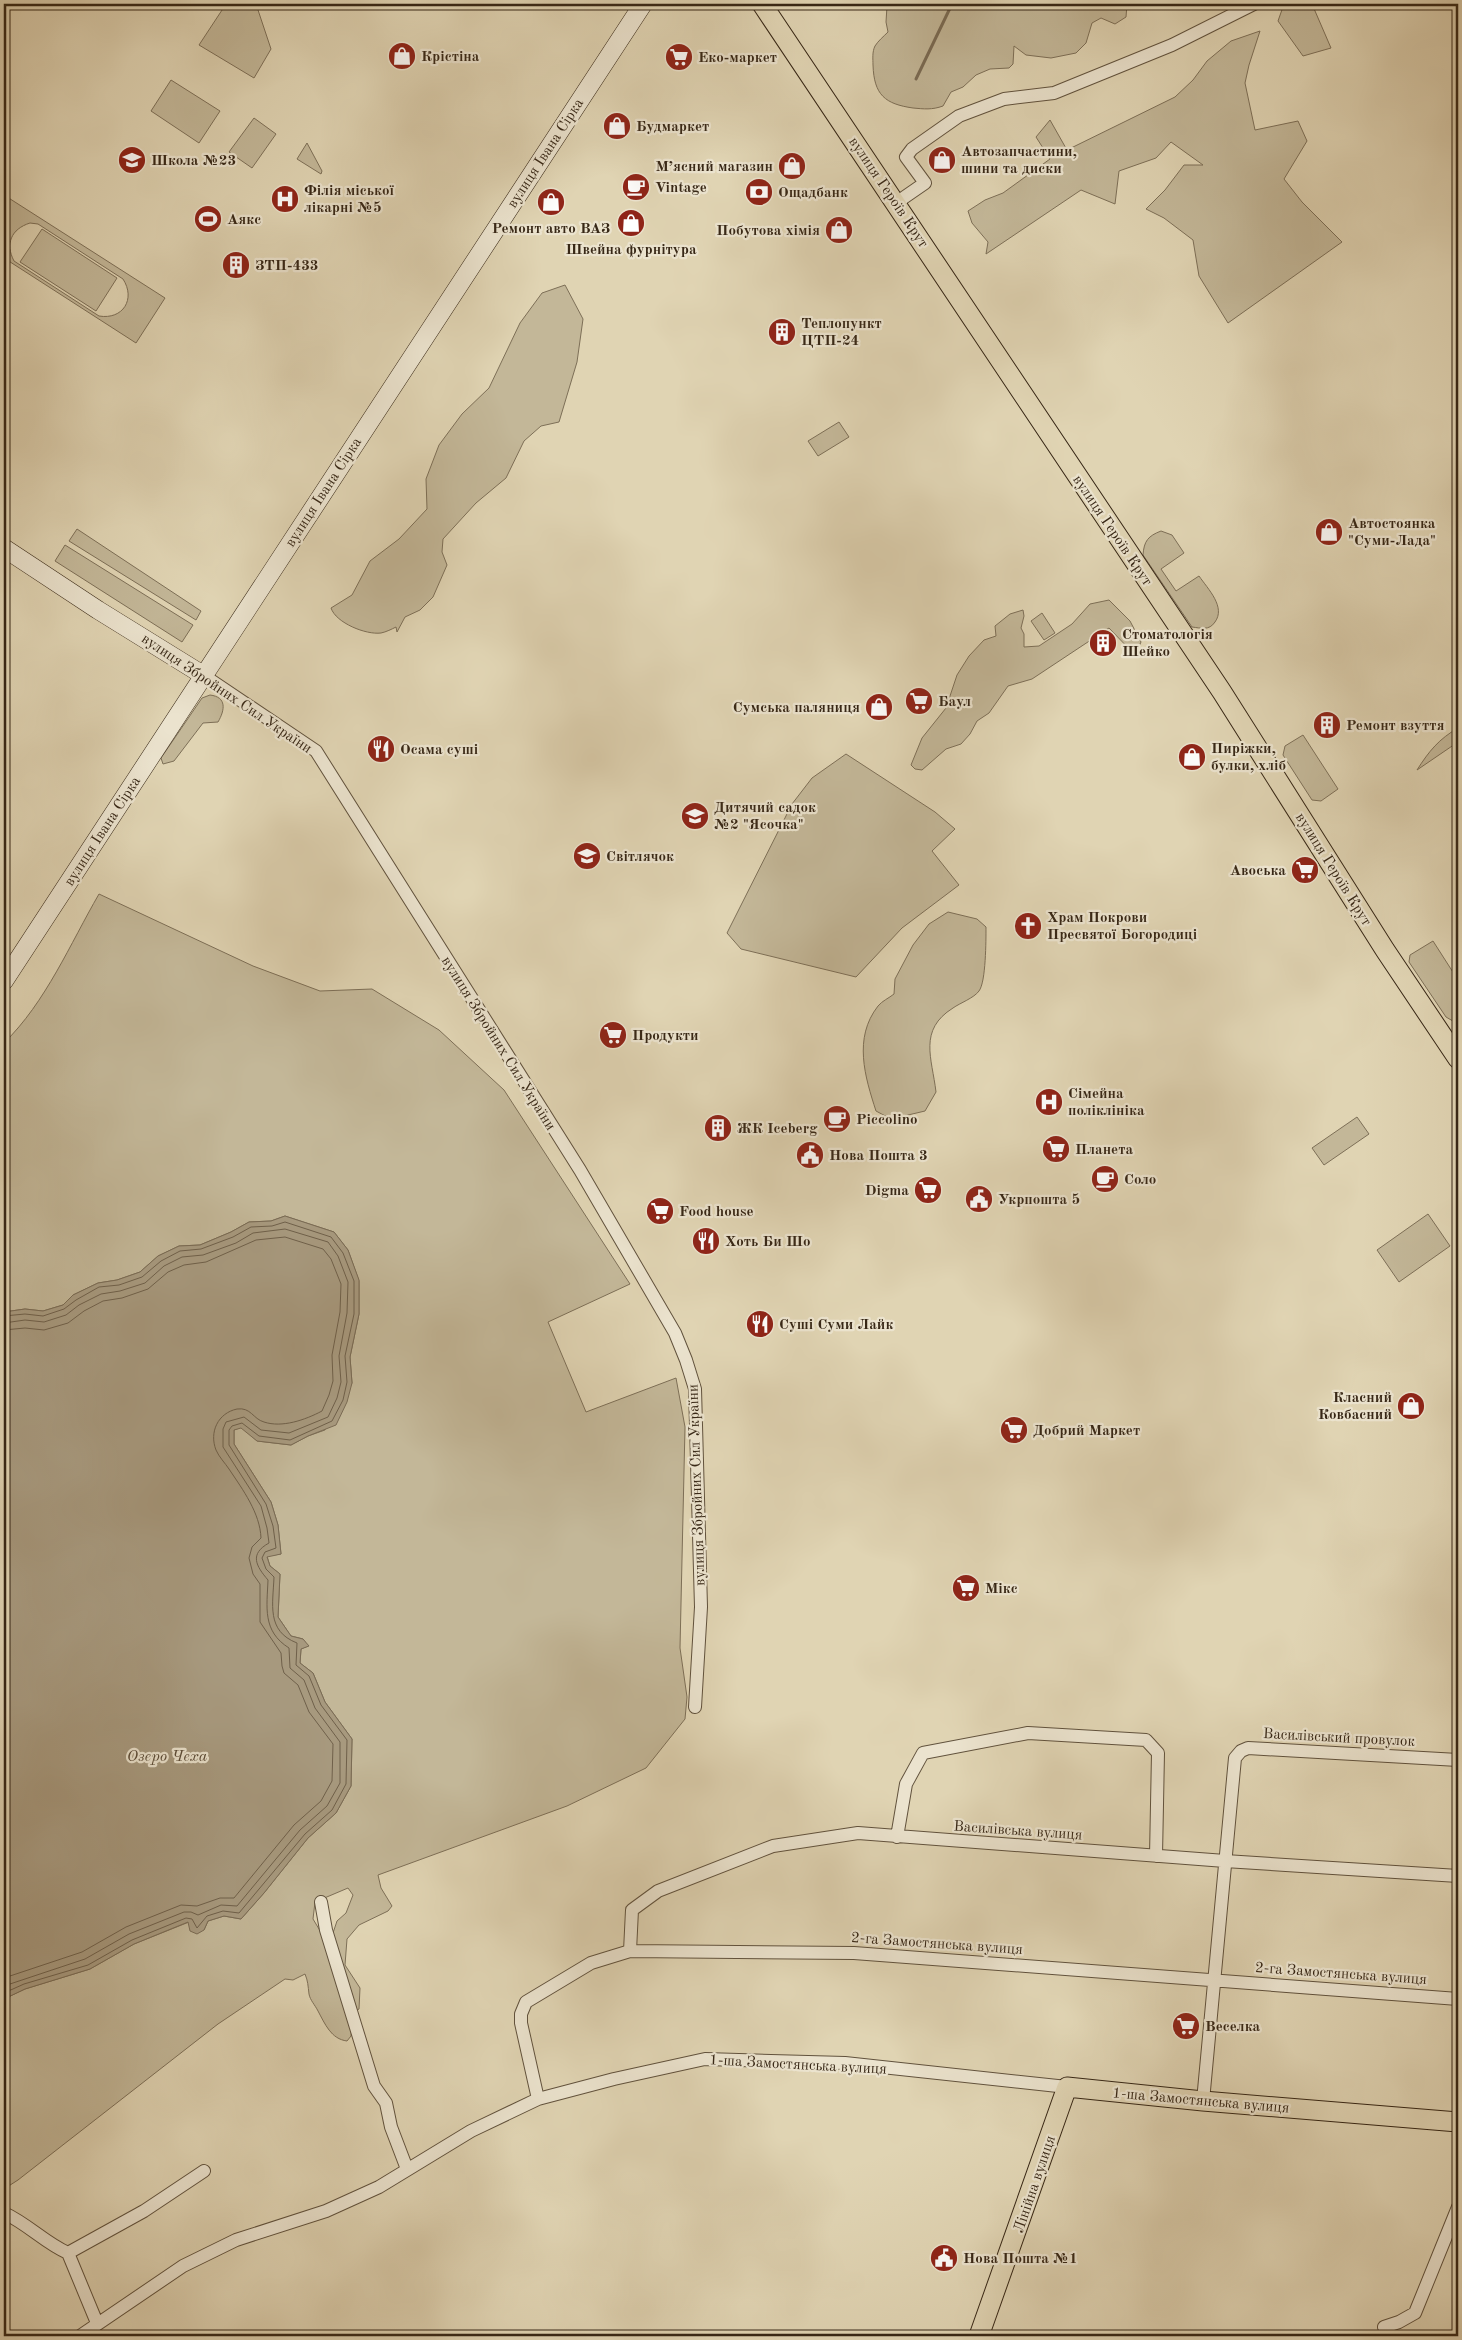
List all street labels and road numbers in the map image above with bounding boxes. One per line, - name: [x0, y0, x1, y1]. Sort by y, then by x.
- street label: вулиця Івана Сірка: [505, 96, 588, 211]
- street label: вулиця Героїв Крут: [845, 135, 930, 251]
- street label: вулиця Івана Сірка: [283, 435, 366, 550]
- street label: вулиця Героїв Крут: [1069, 473, 1154, 589]
- street label: вулиця Збройних Сил України: [138, 632, 314, 757]
- street label: вулиця Івана Сірка: [62, 774, 145, 889]
- street label: вулиця Героїв Крут: [1292, 811, 1374, 929]
- street label: вулиця Збройних Сил України: [438, 954, 558, 1133]
- street label: вулиця Збройних Сил України: [686, 1384, 709, 1586]
- street label: Василівський провулок: [1263, 1727, 1416, 1750]
- street label: Василівська вулиця: [953, 1820, 1083, 1843]
- street label: 2-га Замостянська вулиця: [850, 1931, 1024, 1958]
- street label: 2-га Замостянська вулиця: [1254, 1961, 1428, 1988]
- street label: 1-ша Замостянська вулиця: [709, 2053, 887, 2078]
- street label: 1-ша Замостянська вулиця: [1112, 2086, 1290, 2117]
- street label: Лінійна вулиця: [1012, 2134, 1059, 2235]

